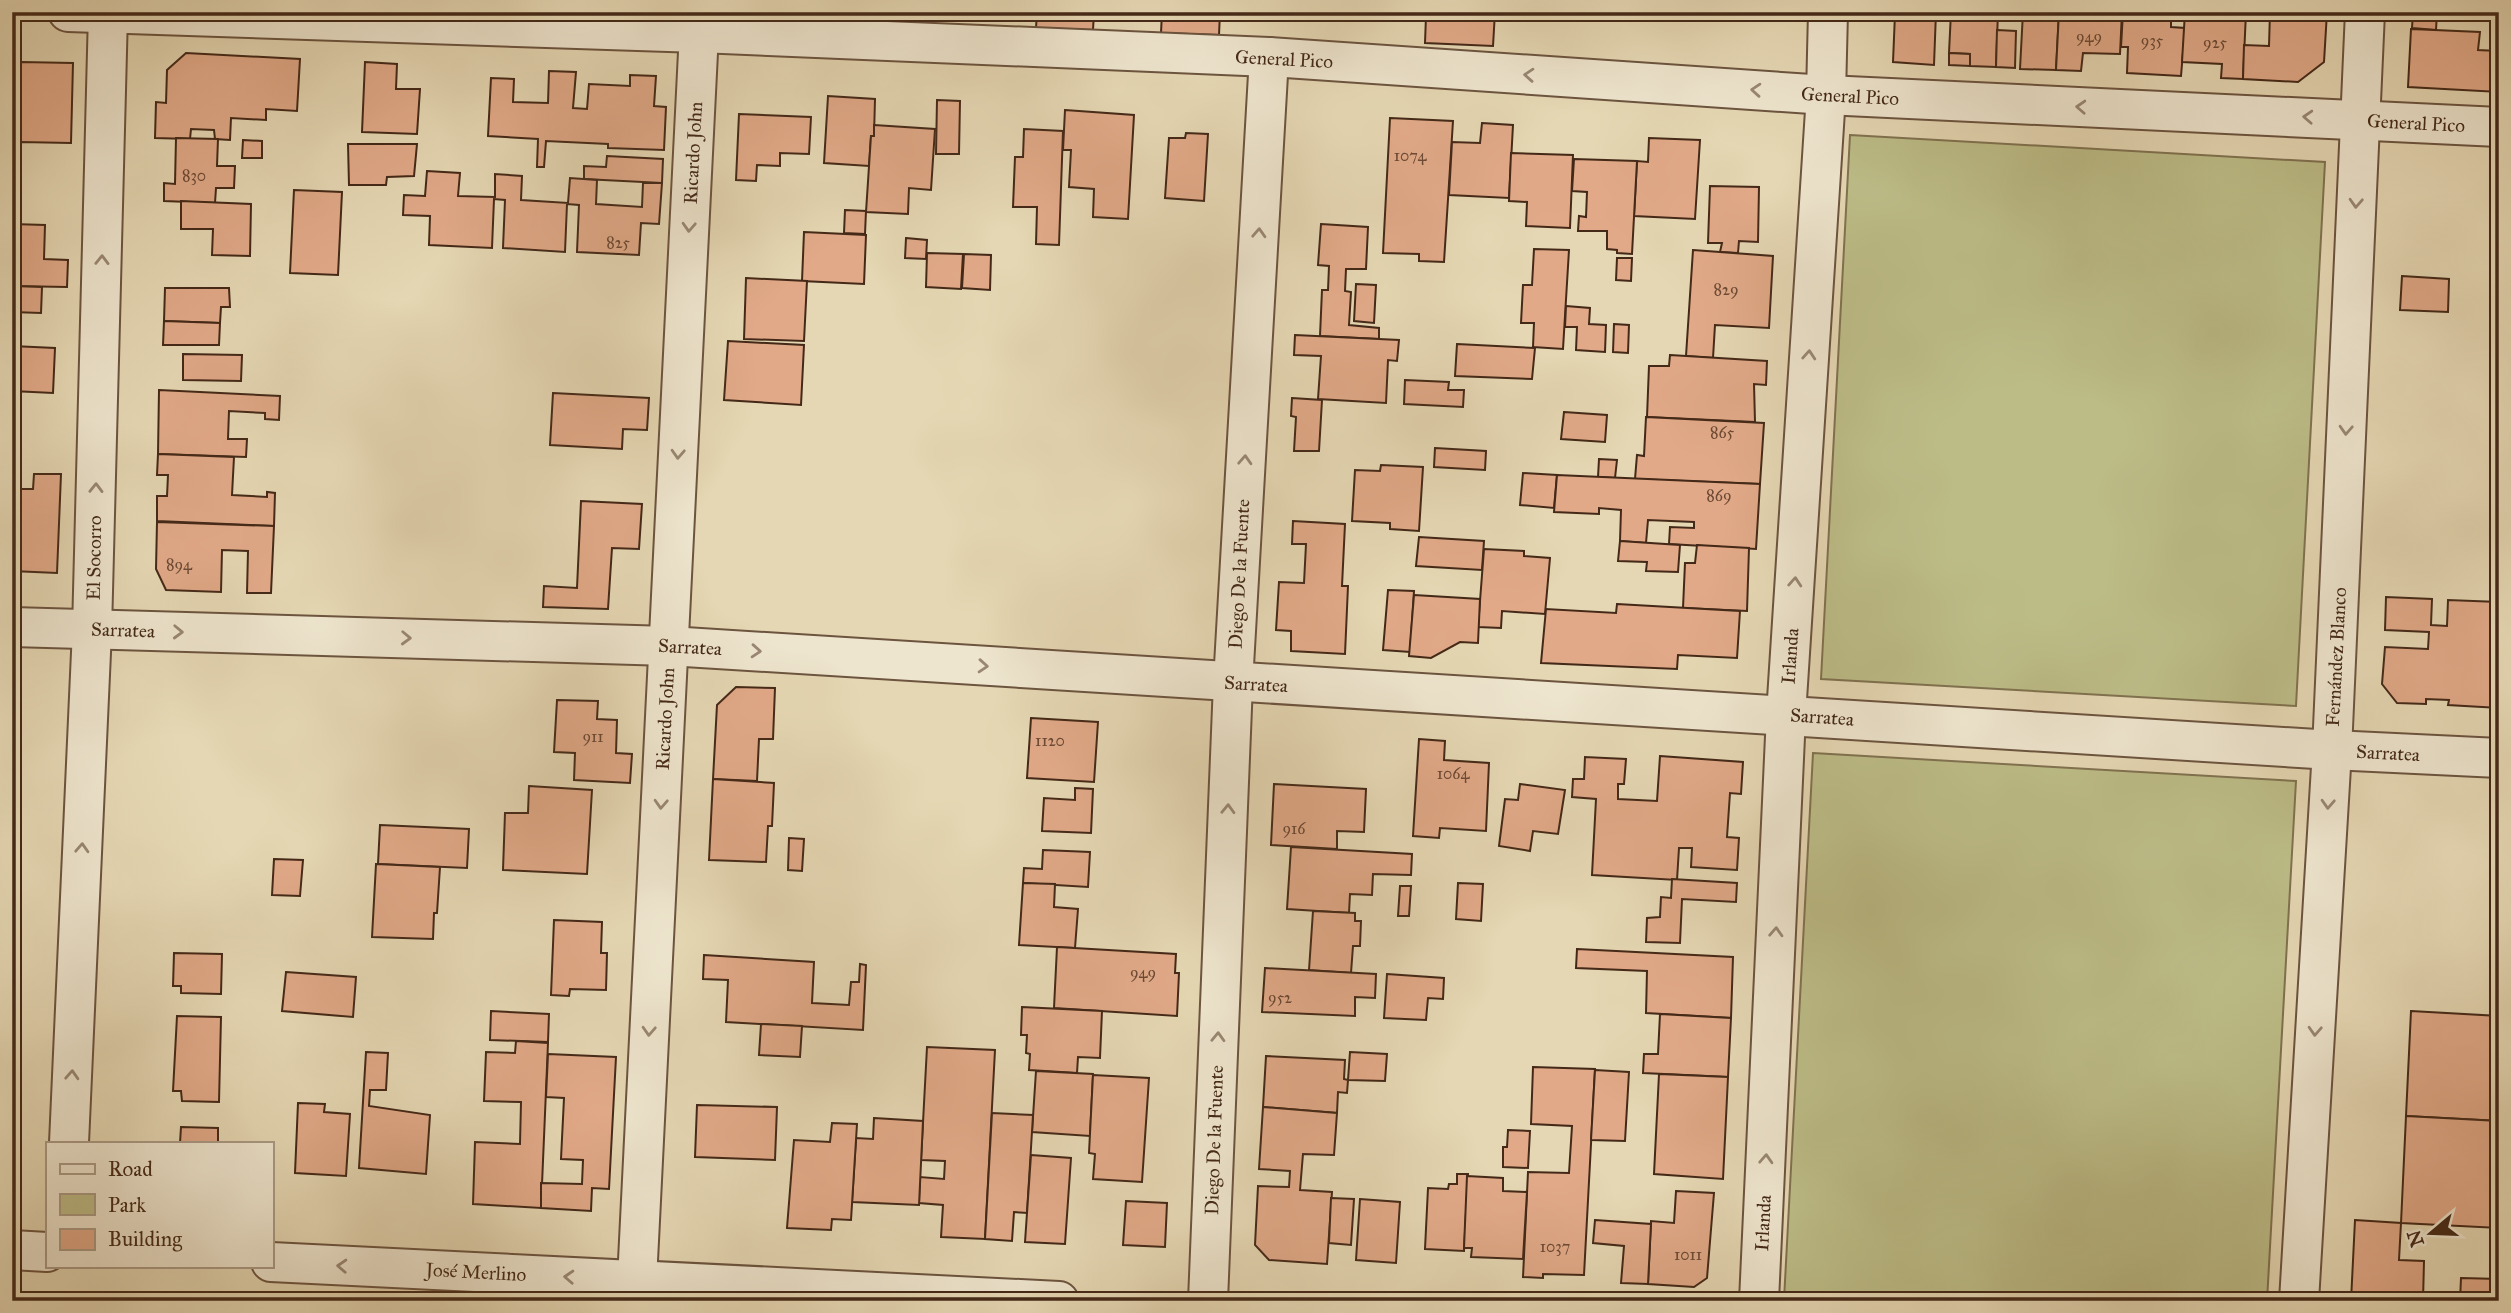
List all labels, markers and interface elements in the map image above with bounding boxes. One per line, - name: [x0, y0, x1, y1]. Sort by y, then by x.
- house number: 949: [2076, 27, 2102, 46]
- house number: 935: [2141, 31, 2164, 50]
- house number: 925: [2203, 33, 2227, 52]
- street label: General Pico: [1234, 45, 1334, 73]
- one-way arrow: [1523, 68, 1534, 83]
- street label: General Pico: [1800, 82, 1900, 110]
- one-way arrow: [1750, 83, 1761, 98]
- one-way arrow: [2075, 99, 2086, 114]
- street label: Ricardo John: [679, 101, 708, 205]
- street label: General Pico: [2366, 109, 2466, 137]
- one-way arrow: [2302, 110, 2313, 125]
- house number: 1074: [1394, 146, 1427, 165]
- house number: 830: [182, 166, 206, 185]
- one-way arrow: [2348, 198, 2363, 209]
- one-way arrow: [682, 222, 697, 233]
- one-way arrow: [1251, 227, 1266, 238]
- house number: 825: [606, 233, 630, 252]
- one-way arrow: [94, 255, 109, 266]
- house number: 829: [1714, 280, 1739, 299]
- one-way arrow: [1801, 350, 1816, 361]
- house number: 865: [1710, 423, 1735, 442]
- one-way arrow: [2338, 425, 2353, 436]
- one-way arrow: [671, 449, 686, 460]
- one-way arrow: [1238, 454, 1253, 465]
- one-way arrow: [88, 482, 103, 493]
- house number: 869: [1706, 486, 1732, 505]
- street label: Diego De la Fuente: [1224, 498, 1255, 650]
- street label: El Socorro: [82, 515, 106, 601]
- house number: 894: [166, 555, 193, 574]
- one-way arrow: [1787, 577, 1802, 588]
- street label: Fernández Blanco: [2321, 586, 2351, 727]
- street label: Sarratea: [91, 617, 156, 643]
- one-way arrow: [174, 624, 184, 640]
- street label: Irlanda: [1777, 626, 1803, 685]
- one-way arrow: [401, 631, 412, 646]
- street label: Sarratea: [657, 634, 723, 660]
- one-way arrow: [750, 644, 761, 659]
- one-way arrow: [977, 658, 988, 673]
- street label: Ricardo John: [651, 667, 680, 771]
- street label: Sarratea: [1223, 671, 1289, 697]
- street label: Sarratea: [1789, 703, 1856, 731]
- house number: 911: [582, 727, 604, 746]
- house number: 1120: [1035, 731, 1065, 750]
- street label: Sarratea: [2355, 740, 2421, 766]
- house number: 1064: [1437, 764, 1470, 783]
- one-way arrow: [653, 799, 668, 810]
- one-way arrow: [2321, 799, 2336, 810]
- one-way arrow: [1220, 804, 1235, 815]
- house number: 916: [1283, 819, 1306, 838]
- one-way arrow: [75, 842, 90, 853]
- one-way arrow: [1769, 926, 1784, 937]
- house number: 949: [1130, 963, 1156, 982]
- house number: 952: [1268, 988, 1292, 1007]
- one-way arrow: [642, 1026, 657, 1037]
- one-way arrow: [2308, 1026, 2323, 1037]
- one-way arrow: [1211, 1031, 1226, 1042]
- street label: Diego De la Fuente: [1200, 1065, 1229, 1215]
- one-way arrow: [64, 1069, 79, 1080]
- legend: [46, 1142, 273, 1268]
- one-way arrow: [1758, 1153, 1773, 1164]
- text: Road: [108, 1156, 153, 1182]
- text: Park: [108, 1192, 146, 1218]
- street label: Irlanda: [1750, 1193, 1776, 1252]
- north arrow: [2396, 1198, 2466, 1268]
- text: Building: [108, 1226, 182, 1252]
- text: N: [2402, 1227, 2429, 1250]
- house number: 1037: [1540, 1237, 1570, 1256]
- house number: 1011: [1674, 1245, 1702, 1264]
- one-way arrow: [336, 1258, 347, 1273]
- street label: José Merlino: [423, 1258, 527, 1287]
- one-way arrow: [563, 1269, 574, 1284]

